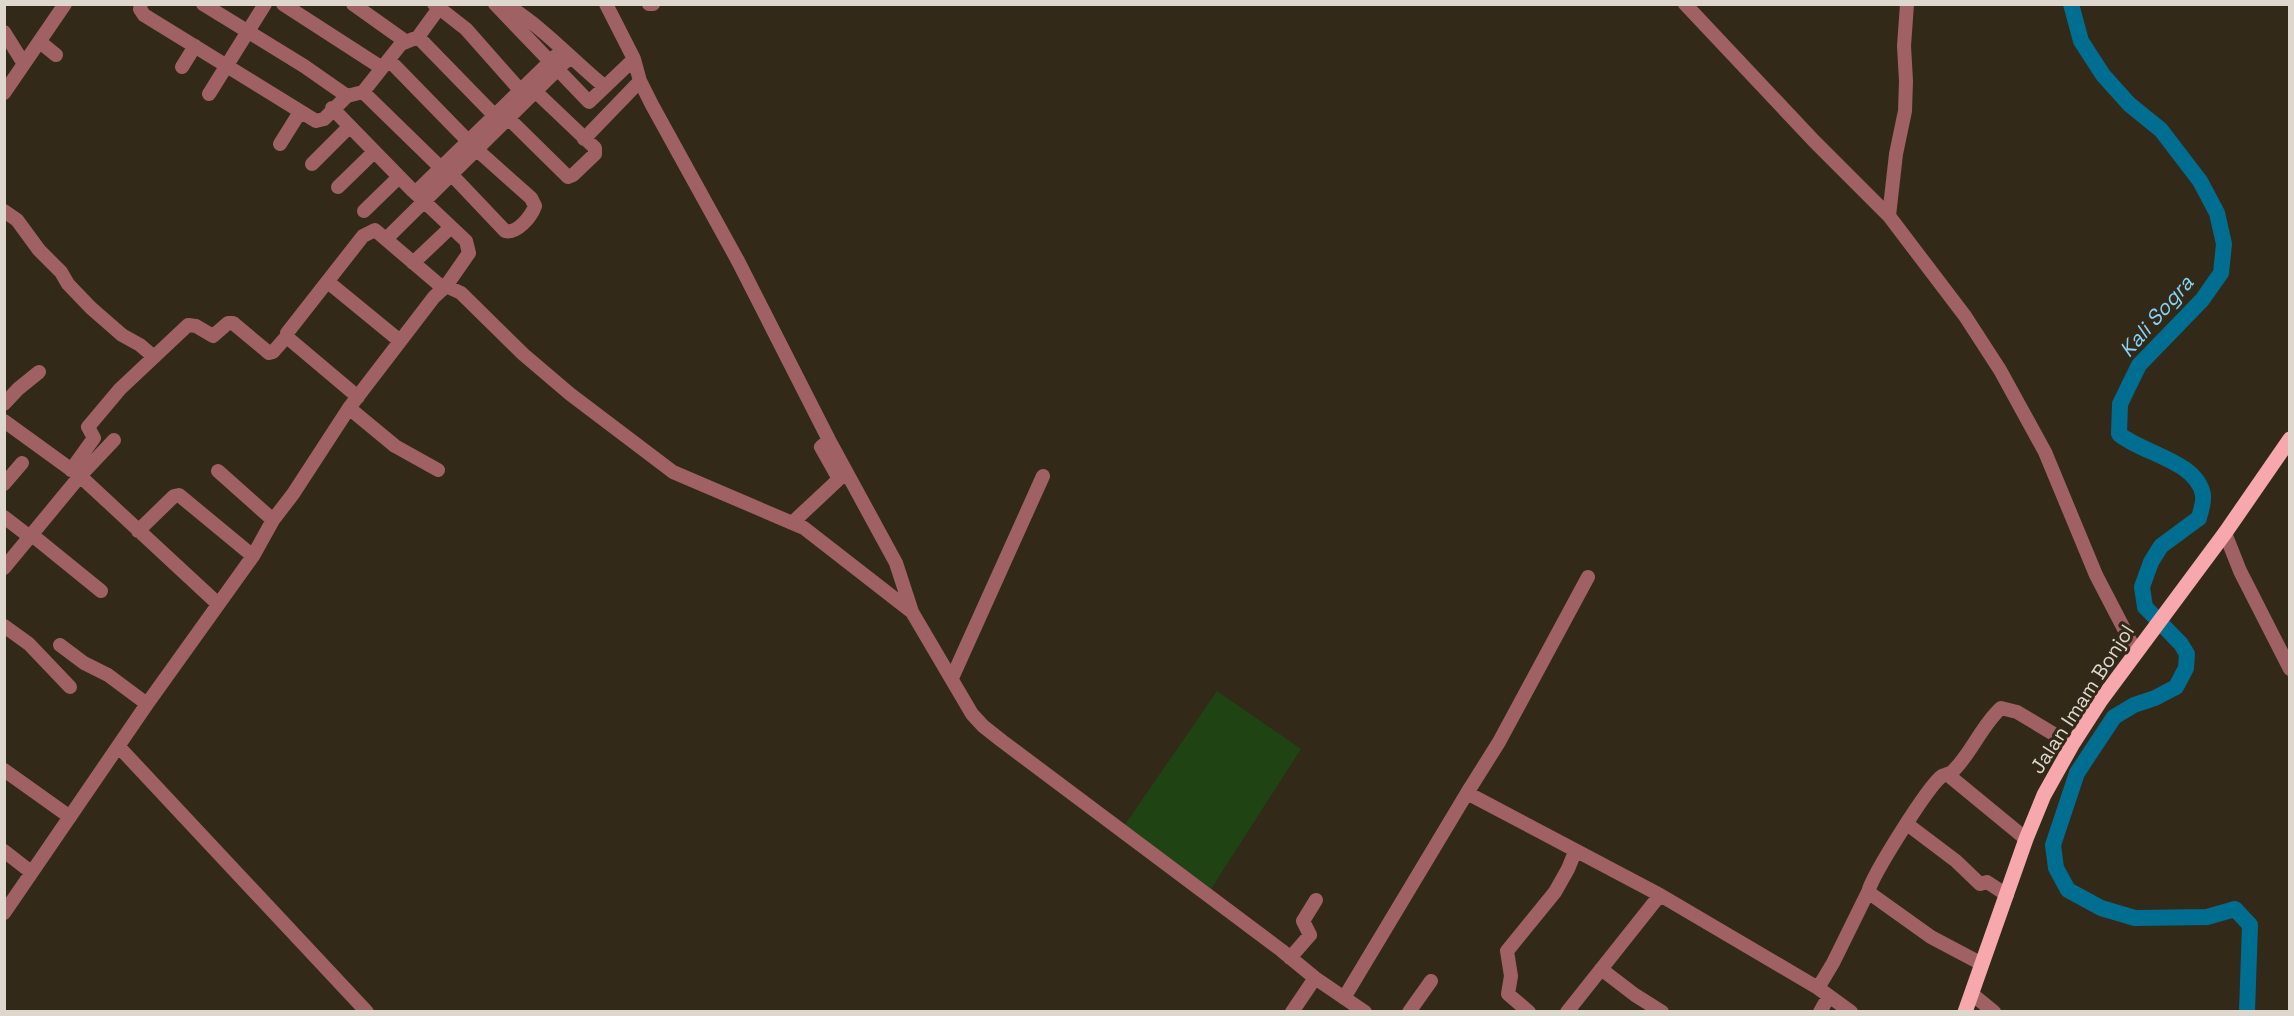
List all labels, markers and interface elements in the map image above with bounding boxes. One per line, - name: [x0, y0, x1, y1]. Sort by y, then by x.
- water label: Kali Sogra: [2113, 269, 2199, 362]
- street label: Jalan Imam Bonjol: [2024, 620, 2140, 778]

